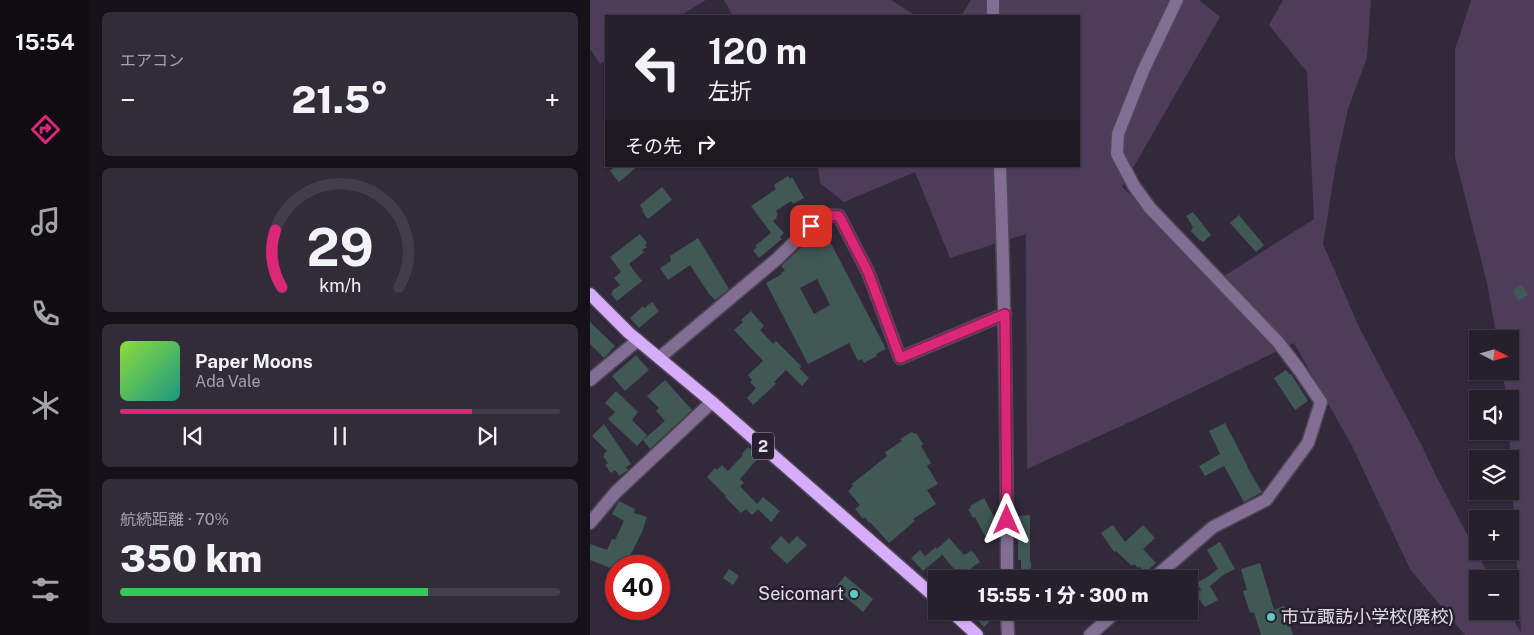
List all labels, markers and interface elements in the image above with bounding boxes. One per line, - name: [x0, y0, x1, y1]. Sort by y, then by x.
- text: 15:54: [15, 29, 75, 55]
- text: 120 m: [708, 31, 807, 72]
- icon: left: [625, 35, 690, 100]
- text: エアコン: [120, 51, 184, 70]
- text: 21.5°: [292, 77, 388, 122]
- text: 左折: [708, 78, 752, 104]
- text: −: [120, 83, 136, 116]
- text: +: [544, 83, 560, 116]
- icon: directions: [28, 112, 63, 147]
- icon: right: [692, 130, 720, 158]
- text: その先: [625, 135, 682, 157]
- icon: music: [28, 204, 63, 239]
- pin: [790, 205, 832, 247]
- icon: arrive: [797, 212, 825, 240]
- text: 29: [306, 217, 374, 278]
- text: km/h: [319, 275, 361, 296]
- icon: phone: [28, 296, 63, 331]
- north arrow: [1469, 330, 1519, 380]
- map controls: [1469, 330, 1519, 620]
- text: Paper Moons: [195, 350, 313, 372]
- text: Ada Vale: [195, 372, 260, 391]
- icon: climate: [28, 388, 63, 423]
- button: sound: [1469, 390, 1519, 440]
- icon: previous: [179, 422, 207, 450]
- icon: pause: [326, 422, 354, 450]
- icon: next: [473, 422, 501, 450]
- road number: 2: [752, 432, 774, 460]
- button: layers: [1469, 450, 1519, 500]
- icon: car: [28, 480, 63, 515]
- position arrow: [980, 493, 1032, 545]
- text: 航続距離 · 70%: [120, 510, 229, 529]
- button: +: [1469, 510, 1519, 560]
- text: 350 km: [120, 536, 262, 581]
- speed limit sign: 40: [605, 555, 670, 620]
- button: −: [1469, 570, 1519, 620]
- icon: filters: [28, 572, 63, 607]
- place label: Seicomart: [758, 583, 844, 604]
- text: 15:55 · 1 分 · 300 m: [978, 584, 1148, 606]
- marker: Seicomart: [848, 588, 860, 600]
- place label: 市立諏訪小学校(廃校): [1281, 606, 1454, 627]
- marker: 市立諏訪小学校(廃校): [1265, 611, 1277, 623]

